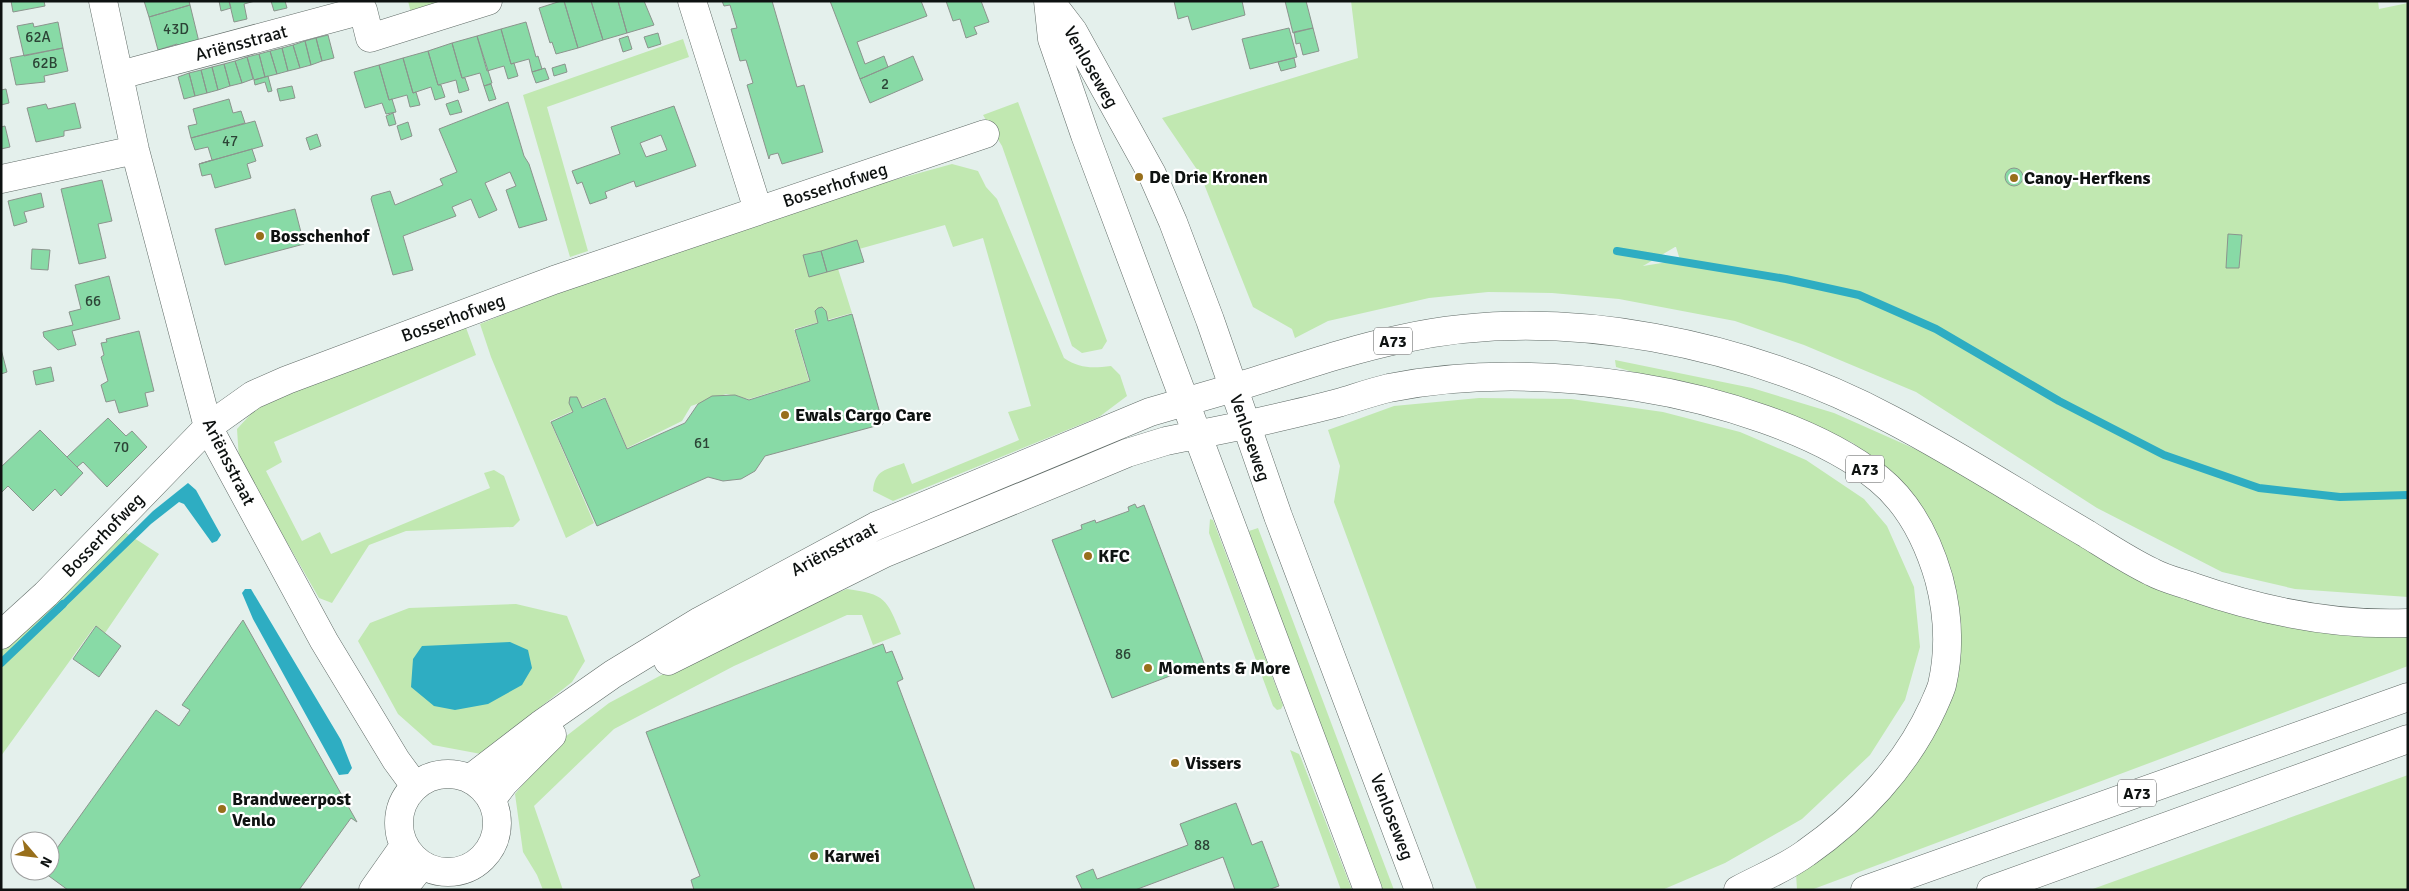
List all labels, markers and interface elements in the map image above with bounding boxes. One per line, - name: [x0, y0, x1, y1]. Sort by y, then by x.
- house number: 43D: [163, 20, 189, 38]
- street label: Ariënsstraat: [192, 20, 290, 66]
- street label: Venloseweg: [1059, 22, 1123, 112]
- house number: 62A: [25, 28, 51, 46]
- house number: 62B: [32, 54, 58, 72]
- house number: 2: [881, 75, 889, 93]
- house number: 47: [222, 132, 238, 150]
- street label: Bosserhofweg: [780, 158, 890, 212]
- place label: De Drie Kronen: [1149, 166, 1268, 188]
- place label: Canoy-Herfkens: [2024, 167, 2151, 189]
- marker: De Drie Kronen: [1133, 171, 1145, 183]
- marker: Canoy-Herfkens: [2008, 172, 2020, 184]
- place label: Bosschenhof: [270, 225, 371, 247]
- marker: Bosschenhof: [254, 230, 266, 242]
- street label: Bosserhofweg: [398, 289, 508, 347]
- house number: 66: [85, 292, 101, 310]
- road number: A73: [1374, 328, 1412, 354]
- street label: Venloseweg: [1225, 392, 1275, 484]
- place label: Ewals Cargo Care: [795, 404, 932, 426]
- marker: Ewals Cargo Care: [779, 409, 791, 421]
- street label: Ariënsstraat: [198, 415, 260, 509]
- house number: 61: [694, 434, 710, 452]
- house number: 70: [113, 438, 129, 456]
- road number: A73: [1846, 456, 1884, 482]
- street label: Bosserhofweg: [57, 488, 149, 582]
- street label: Ariënsstraat: [787, 517, 881, 581]
- place label: KFC: [1098, 545, 1130, 567]
- marker: KFC: [1082, 550, 1094, 562]
- house number: 86: [1115, 645, 1131, 663]
- place label: Moments & More: [1158, 657, 1290, 679]
- marker: Moments & More: [1142, 662, 1154, 674]
- place label: Vissers: [1185, 752, 1241, 774]
- marker: Vissers: [1169, 757, 1181, 769]
- street label: Venloseweg: [1365, 771, 1419, 863]
- road number: A73: [2118, 780, 2156, 806]
- place label: Brandweerpost Venlo: [232, 788, 351, 831]
- marker: Brandweerpost Venlo: [216, 803, 228, 815]
- north arrow: [10, 831, 60, 881]
- house number: 88: [1194, 836, 1210, 854]
- place label: Karwei: [824, 845, 880, 867]
- marker: Karwei: [808, 850, 820, 862]
- text: N: [36, 854, 56, 870]

